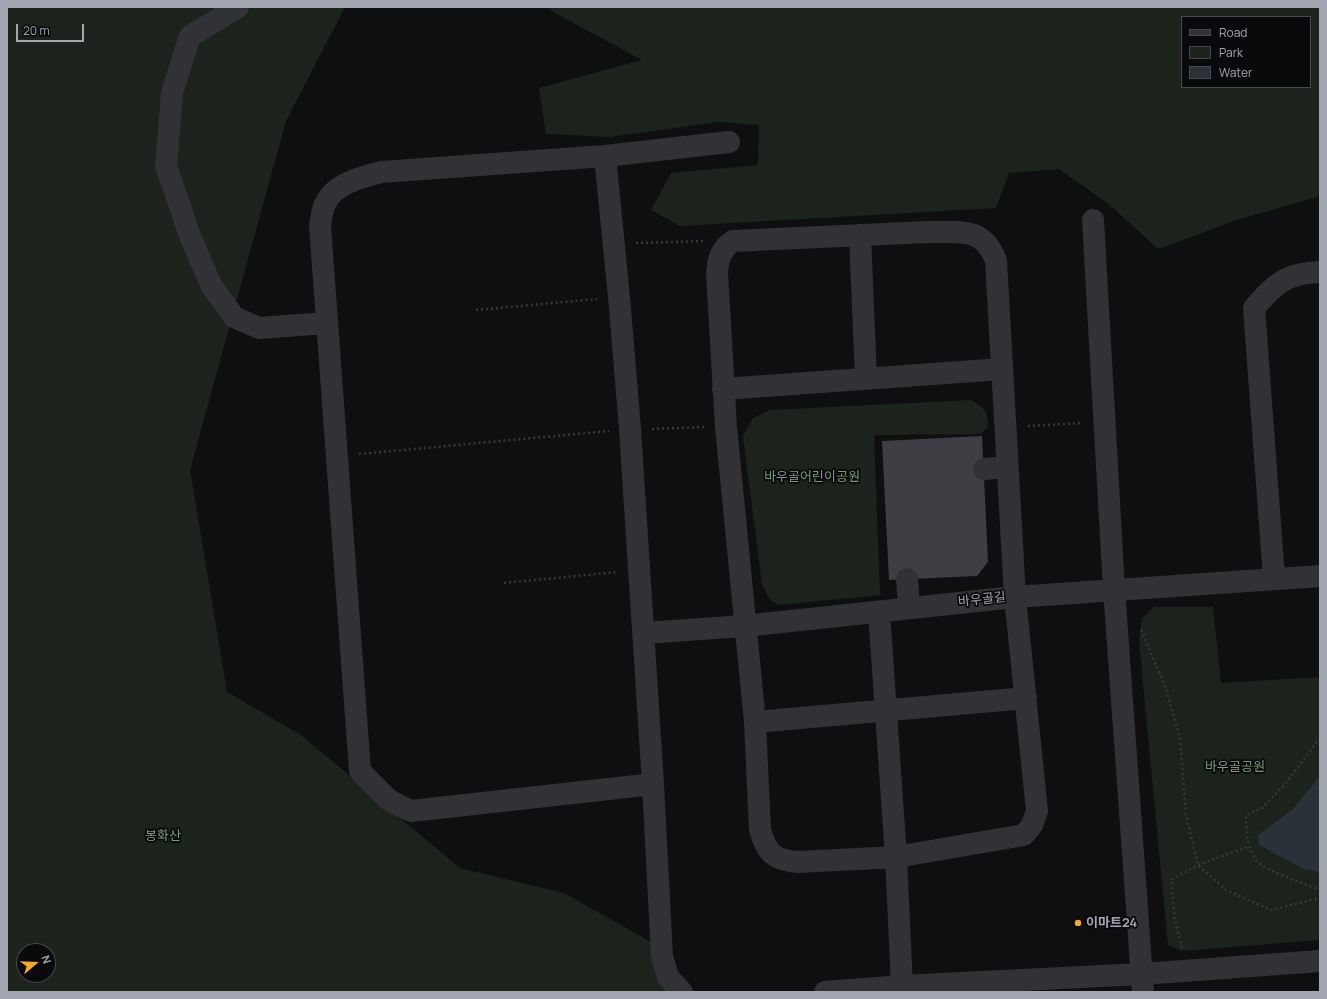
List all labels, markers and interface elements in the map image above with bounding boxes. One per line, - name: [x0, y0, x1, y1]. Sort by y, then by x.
- scale bar: [18, 16, 86, 42]
- legend: [1181, 16, 1311, 88]
- text: 20 m: [23, 22, 50, 39]
- text: Road: [1219, 24, 1247, 41]
- text: Park: [1219, 44, 1243, 61]
- text: Water: [1219, 64, 1252, 81]
- park label: 바우골어린이공원: [764, 469, 860, 485]
- street label: 바우골길: [957, 590, 1007, 610]
- park label: 바우골공원: [1205, 759, 1265, 775]
- park label: 봉화산: [145, 828, 181, 844]
- place label: 이마트24: [1086, 915, 1137, 931]
- marker: 이마트24: [1073, 918, 1083, 928]
- north arrow: [16, 943, 56, 983]
- text: N: [38, 953, 55, 965]

